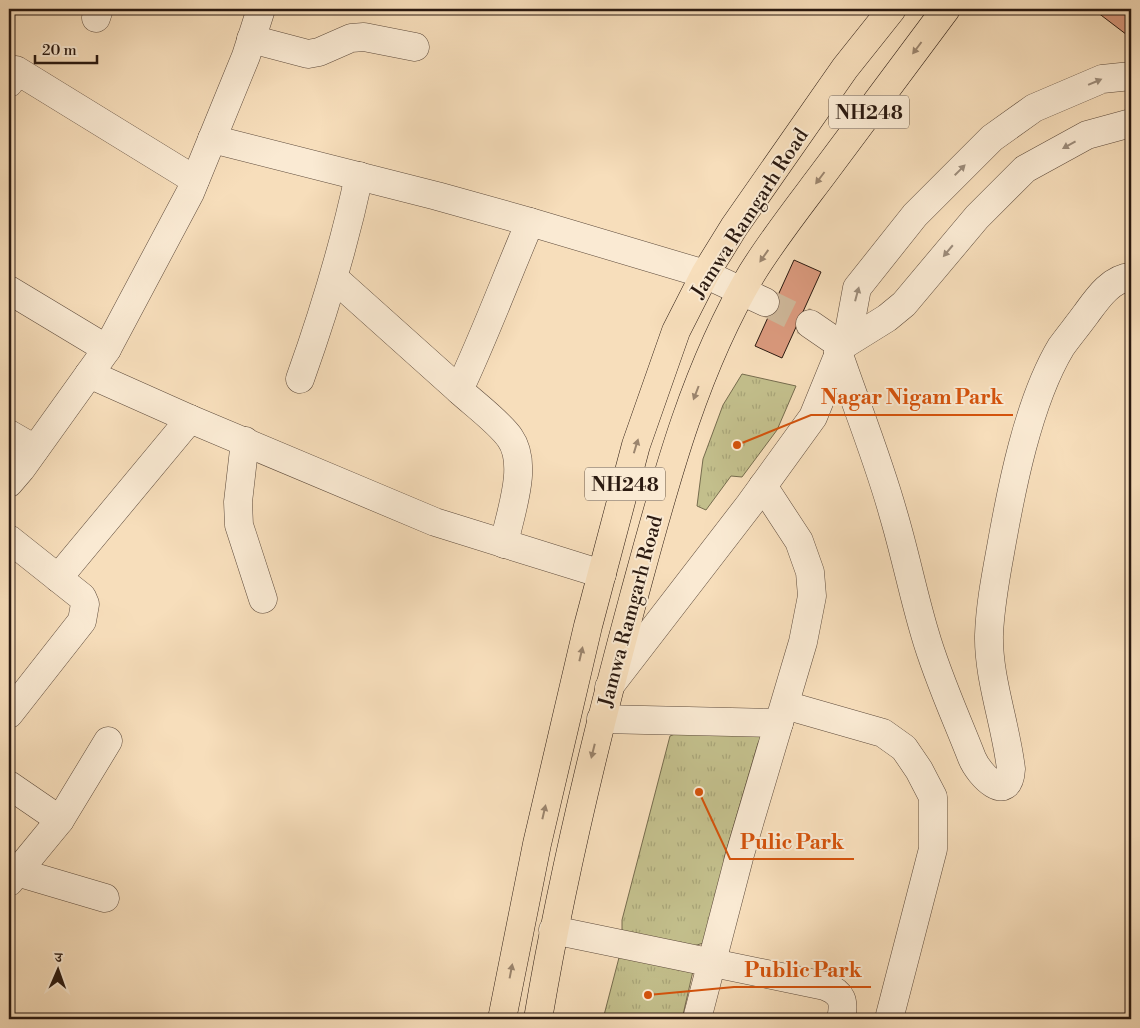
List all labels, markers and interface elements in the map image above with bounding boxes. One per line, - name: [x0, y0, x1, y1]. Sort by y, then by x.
- scale bar: [35, 32, 98, 64]
- text: 20 m: [42, 41, 77, 60]
- one-way arrow: [912, 41, 922, 55]
- one-way arrow: [1088, 78, 1102, 86]
- road number: NH248: [829, 95, 909, 128]
- street label: Jamwa Ramgarh Road: [685, 124, 815, 304]
- one-way arrow: [1063, 140, 1076, 149]
- one-way arrow: [954, 164, 966, 176]
- one-way arrow: [815, 171, 825, 185]
- one-way arrow: [943, 244, 954, 257]
- one-way arrow: [759, 249, 769, 263]
- one-way arrow: [853, 286, 861, 302]
- callout: Nagar Nigam Park: [811, 379, 1013, 415]
- text: Nagar Nigam Park: [821, 385, 1004, 411]
- one-way arrow: [692, 386, 700, 401]
- one-way arrow: [632, 439, 640, 454]
- road number: NH248: [585, 468, 665, 500]
- street label: Jamwa Ramgarh Road: [594, 512, 669, 711]
- one-way arrow: [577, 647, 585, 662]
- one-way arrow: [589, 743, 597, 758]
- one-way arrow: [540, 805, 548, 820]
- callout: Pulic Park: [730, 823, 854, 859]
- text: Pulic Park: [740, 830, 845, 856]
- north arrow: [32, 946, 82, 996]
- text: उ: [54, 949, 63, 967]
- callout: Public Park: [734, 951, 871, 987]
- text: Public Park: [744, 958, 863, 984]
- one-way arrow: [508, 963, 516, 979]

